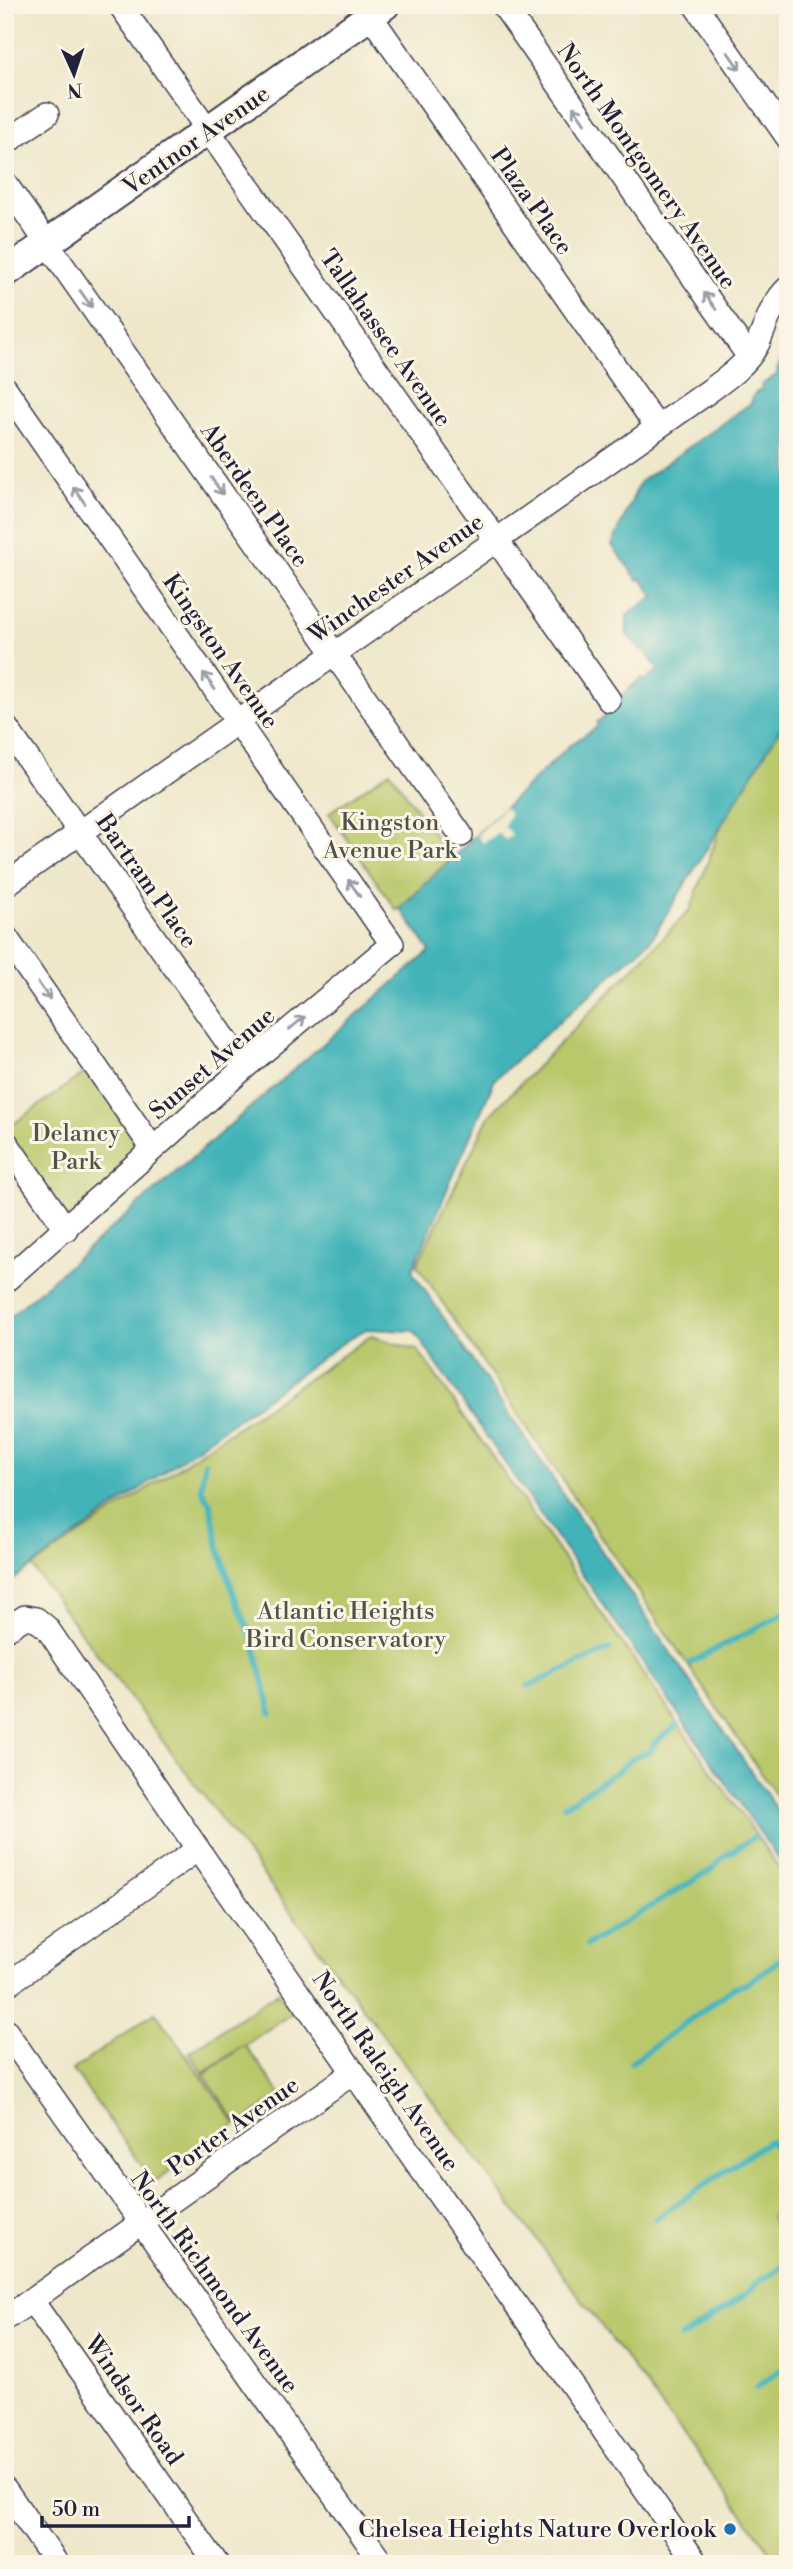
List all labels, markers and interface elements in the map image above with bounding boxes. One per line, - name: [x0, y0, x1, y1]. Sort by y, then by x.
- north arrow: [38, 38, 108, 108]
- street label: North Montgomery Avenue: [550, 38, 743, 295]
- one-way arrow: [727, 51, 741, 70]
- text: N: [67, 78, 83, 102]
- street label: Ventnor Avenue: [117, 79, 276, 203]
- one-way arrow: [572, 106, 586, 125]
- street label: Plaza Place: [483, 142, 579, 261]
- street label: Tallahassee Avenue: [313, 244, 458, 433]
- one-way arrow: [79, 289, 93, 308]
- one-way arrow: [703, 292, 717, 311]
- street label: Aberdeen Place: [193, 417, 315, 573]
- one-way arrow: [210, 476, 224, 495]
- one-way arrow: [72, 486, 86, 505]
- street label: Winchester Avenue: [302, 507, 490, 651]
- street label: Kingston Avenue: [155, 568, 285, 735]
- one-way arrow: [202, 672, 216, 691]
- street label: Bartram Place: [88, 808, 203, 954]
- park label: Kingston Avenue Park: [322, 808, 458, 866]
- one-way arrow: [347, 879, 361, 898]
- one-way arrow: [37, 981, 51, 1000]
- street label: Sunset Avenue: [144, 1001, 282, 1127]
- one-way arrow: [288, 1015, 306, 1031]
- park label: Delancy Park: [32, 1119, 120, 1177]
- park label: Atlantic Heights Bird Conservatory: [245, 1597, 447, 1655]
- street label: North Raleigh Avenue: [305, 1966, 466, 2177]
- street label: Porter Avenue: [162, 2070, 305, 2183]
- street label: North Richmond Avenue: [123, 2166, 305, 2400]
- street label: Windsor Road: [77, 2329, 189, 2472]
- scale bar: [42, 2485, 189, 2529]
- text: 50 m: [52, 2497, 100, 2523]
- place label: Chelsea Heights Nature Overlook: [358, 2515, 717, 2545]
- marker: Chelsea Heights Nature Overlook: [722, 2521, 738, 2537]

